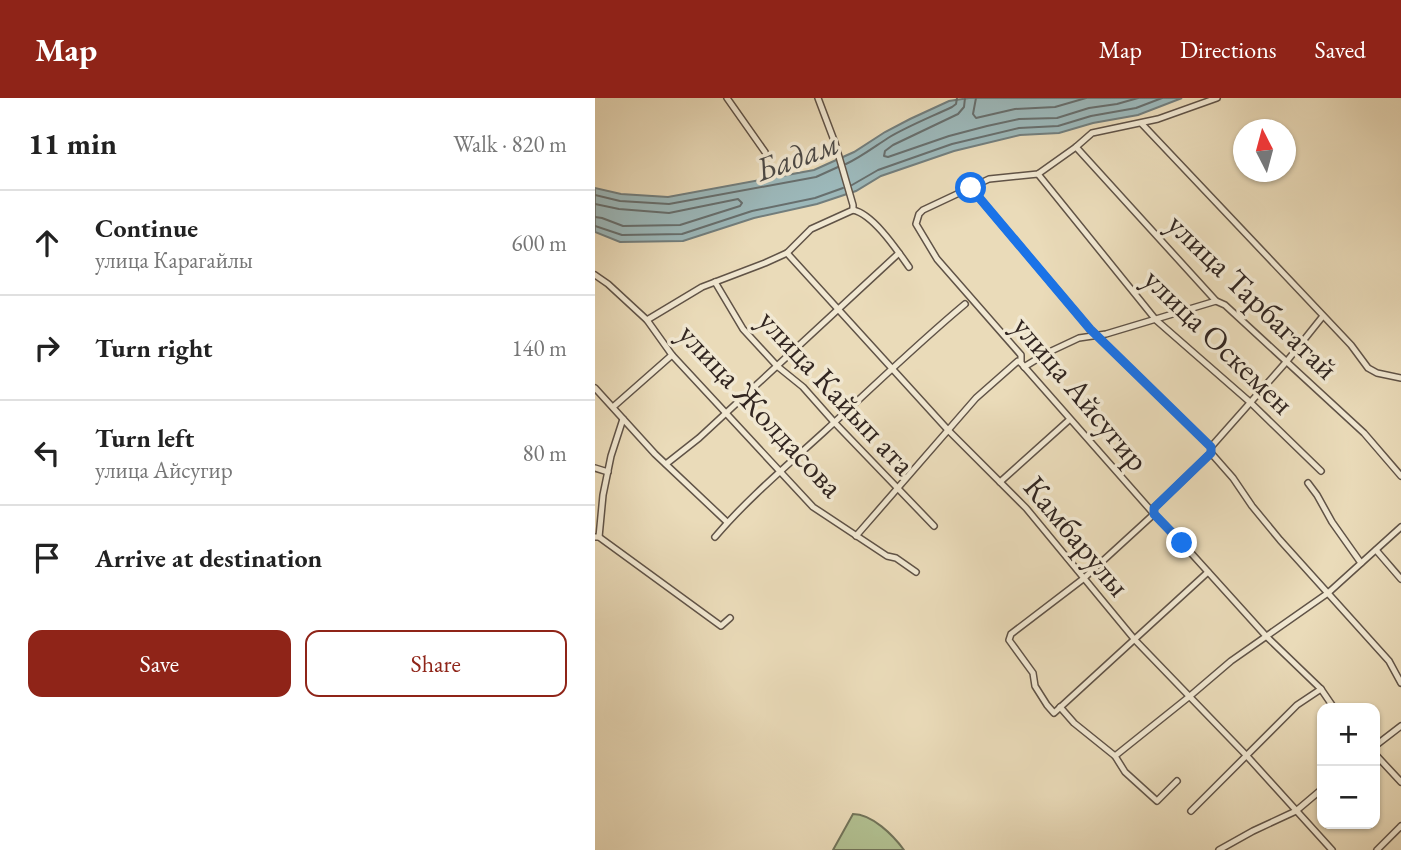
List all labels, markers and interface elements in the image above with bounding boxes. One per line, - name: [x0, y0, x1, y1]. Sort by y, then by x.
- text: Map: [35, 28, 97, 71]
- text: Map: [1099, 34, 1142, 65]
- text: Directions: [1180, 34, 1277, 65]
- text: Saved: [1315, 34, 1366, 65]
- north arrow: [1233, 119, 1296, 182]
- water label: Бадам: [748, 121, 845, 191]
- text: 11 min: [28, 124, 117, 163]
- text: Walk · 820 m: [453, 129, 567, 159]
- route start: [955, 172, 986, 203]
- street label: улица Тарбагатай: [1158, 204, 1348, 389]
- text: Continue: [95, 211, 198, 245]
- icon: ahead: [28, 224, 66, 262]
- text: 600 m: [511, 228, 567, 258]
- text: улица Карагайлы: [95, 245, 253, 275]
- street label: улица Оскемен: [1135, 258, 1303, 424]
- street label: улица Кайып ата: [749, 300, 925, 484]
- street label: улица Айсугир: [1003, 306, 1159, 480]
- street label: улица Жолдасова: [669, 314, 853, 506]
- icon: right: [28, 329, 66, 367]
- text: Turn right: [95, 331, 213, 365]
- text: 140 m: [511, 333, 567, 363]
- text: Turn left: [95, 421, 194, 455]
- icon: left: [28, 434, 66, 472]
- text: 80 m: [522, 438, 567, 468]
- text: улица Айсугир: [95, 455, 233, 485]
- street label: Камбарулы: [1014, 467, 1140, 605]
- route end: [1166, 527, 1197, 558]
- icon: arrive: [28, 539, 66, 577]
- text: Arrive at destination: [95, 541, 322, 575]
- button: Save: [28, 630, 291, 697]
- button: Share: [305, 630, 567, 697]
- map controls: [1317, 703, 1380, 829]
- button: +: [1317, 703, 1380, 766]
- button: −: [1317, 766, 1380, 829]

